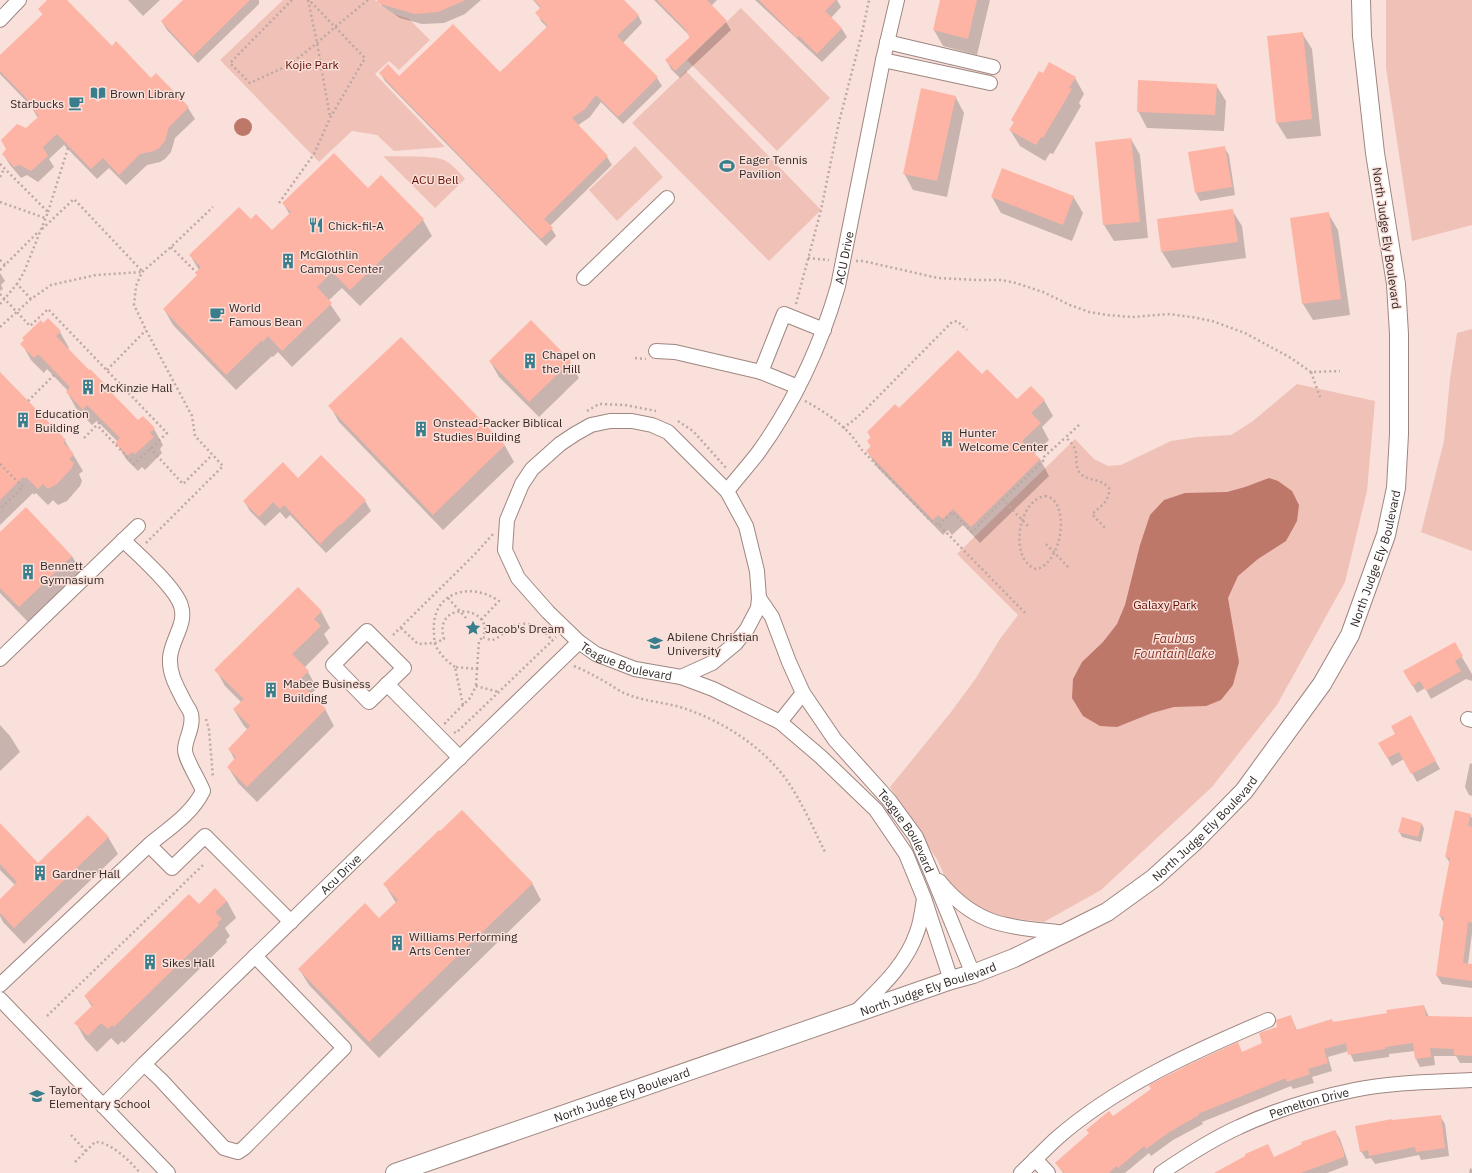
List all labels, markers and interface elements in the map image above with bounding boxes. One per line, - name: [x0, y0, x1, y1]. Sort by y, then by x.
- park label: Kojie Park: [285, 57, 340, 72]
- library icon: Brown Library: [89, 84, 107, 102]
- place label: Brown Library: [110, 86, 185, 101]
- cafe icon: Starbucks: [67, 94, 85, 112]
- place label: Starbucks: [10, 96, 64, 111]
- place label: Eager Tennis Pavilion: [739, 152, 808, 181]
- sports icon: Eager Tennis Pavilion: [718, 157, 736, 175]
- street label: North Judge Ely Boulevard: [1370, 166, 1404, 310]
- park label: ACU Bell: [412, 172, 458, 187]
- restaurant icon: Chick-fil-A: [307, 216, 325, 234]
- place label: Chick-fil-A: [328, 218, 384, 233]
- street label: ACU Drive: [831, 229, 856, 286]
- place label: McGlothlin Campus Center: [300, 247, 383, 276]
- building icon: McGlothlin Campus Center: [279, 252, 297, 270]
- place label: World Famous Bean: [229, 300, 302, 329]
- cafe icon: World Famous Bean: [208, 305, 226, 323]
- place label: Chapel on the Hill: [542, 347, 596, 376]
- building icon: Chapel on the Hill: [521, 352, 539, 370]
- building icon: McKinzie Hall: [79, 378, 97, 396]
- place label: McKinzie Hall: [100, 380, 173, 395]
- place label: Education Building: [35, 406, 89, 435]
- building icon: Education Building: [14, 411, 32, 429]
- place label: Onstead-Packer Biblical Studies Building: [433, 415, 562, 444]
- building icon: Onstead-Packer Biblical Studies Building: [412, 420, 430, 438]
- place label: Hunter Welcome Center: [959, 425, 1049, 454]
- building icon: Hunter Welcome Center: [938, 430, 956, 448]
- street label: North Judge Ely Boulevard: [1346, 488, 1403, 629]
- place label: Bennett Gymnasium: [40, 558, 104, 587]
- building icon: Bennett Gymnasium: [19, 563, 37, 581]
- park label: Galaxy Park: [1133, 597, 1197, 612]
- place icon: Jacob's Dream: [464, 619, 482, 637]
- place label: Jacob's Dream: [485, 621, 564, 636]
- place label: Abilene Christian University: [667, 629, 759, 658]
- water label: Faubus Fountain Lake: [1134, 630, 1215, 662]
- school or university icon: Abilene Christian University: [646, 634, 664, 652]
- street label: Teague Boulevard: [578, 638, 673, 683]
- place label: Mabee Business Building: [283, 676, 371, 705]
- building icon: Mabee Business Building: [262, 681, 280, 699]
- street label: North Judge Ely Boulevard: [1149, 773, 1260, 884]
- street label: Teague Boulevard: [875, 785, 938, 875]
- street label: Acu Drive: [317, 850, 364, 897]
- building icon: Gardner Hall: [31, 864, 49, 882]
- place label: Gardner Hall: [52, 866, 120, 881]
- place label: Williams Performing Arts Center: [409, 929, 518, 958]
- building icon: Williams Performing Arts Center: [388, 934, 406, 952]
- building icon: Sikes Hall: [141, 953, 159, 971]
- place label: Sikes Hall: [162, 955, 215, 970]
- street label: North Judge Ely Boulevard: [858, 958, 998, 1019]
- street label: North Judge Ely Boulevard: [552, 1064, 692, 1125]
- place label: Taylor Elementary School: [49, 1082, 150, 1111]
- street label: Pemelton Drive: [1267, 1084, 1351, 1121]
- school or university icon: Taylor Elementary School: [28, 1087, 46, 1105]

